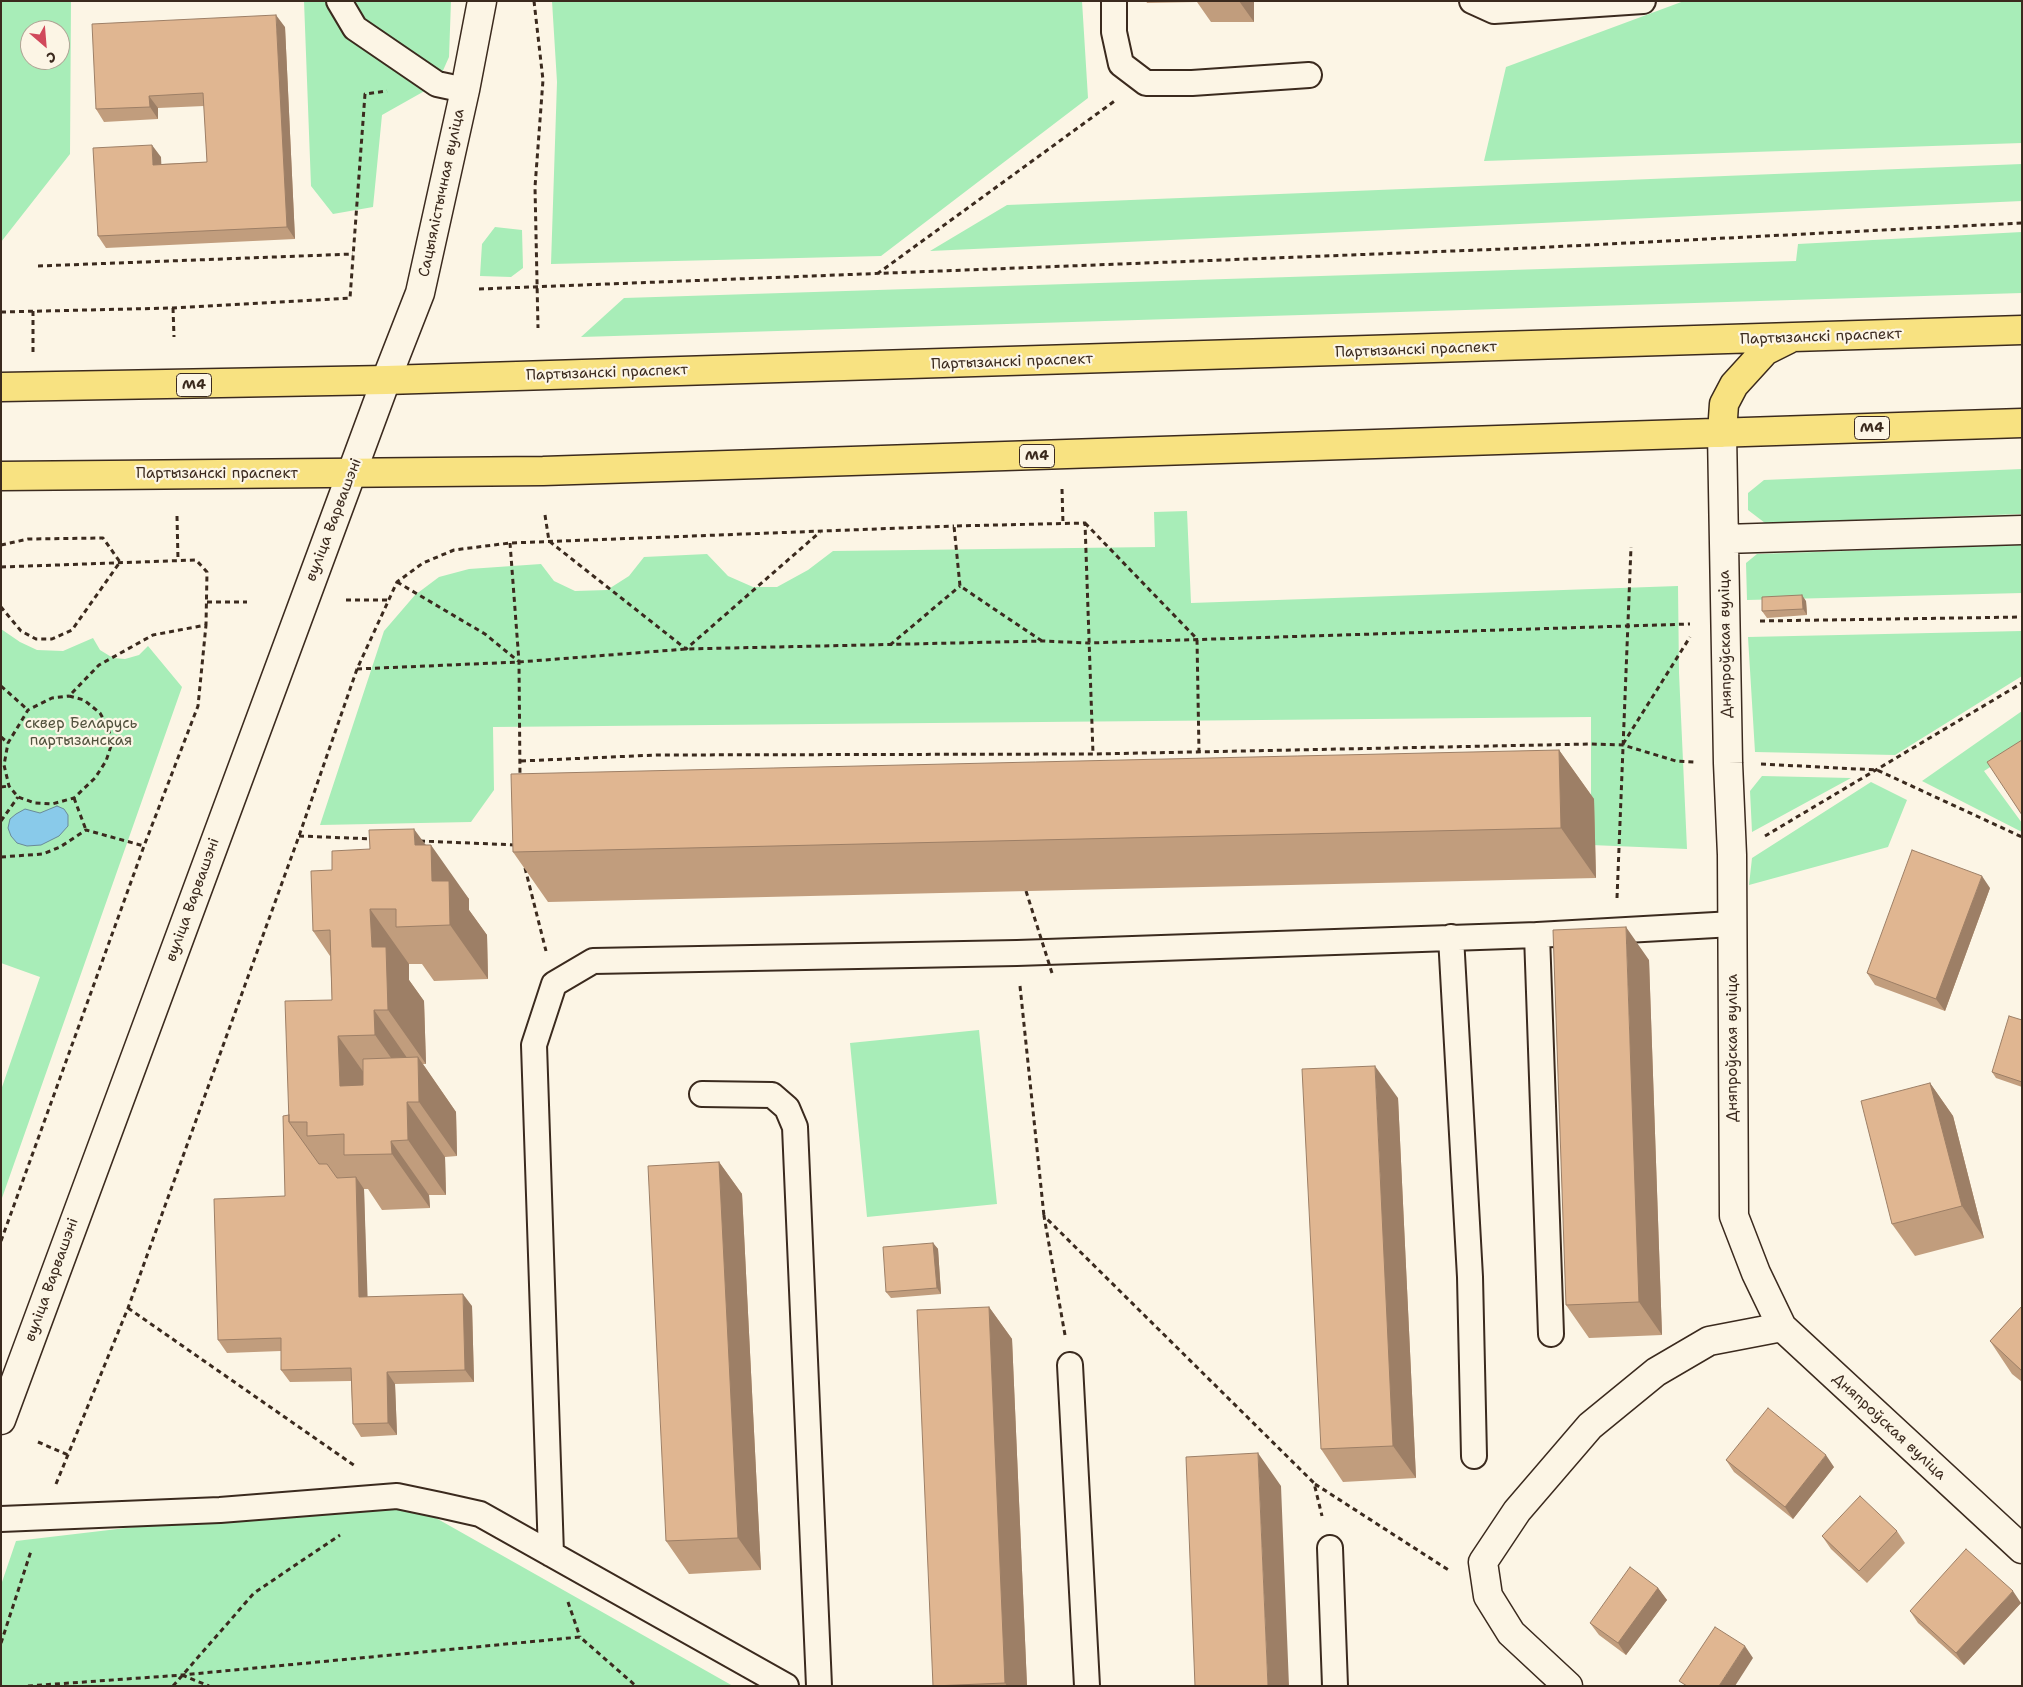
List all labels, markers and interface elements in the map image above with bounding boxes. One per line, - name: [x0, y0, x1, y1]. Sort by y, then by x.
- north arrow: [20, 20, 70, 70]
- text: С: [43, 47, 59, 67]
- street label: Сацыялістычная вуліца: [415, 107, 469, 279]
- street label: Партызанскі праспект: [1740, 325, 1902, 349]
- street label: Партызанскі праспект: [1335, 338, 1497, 362]
- street label: Партызанскі праспект: [931, 350, 1093, 374]
- street label: Партызанскі праспект: [526, 361, 688, 385]
- road number: М4: [176, 374, 212, 396]
- road number: М4: [1854, 416, 1890, 439]
- road number: М4: [1020, 444, 1054, 468]
- street label: вуліца Варвашэні: [302, 456, 366, 584]
- street label: Партызанскі праспект: [136, 465, 298, 483]
- street label: Дняпроўская вуліца: [1716, 570, 1736, 718]
- park label: сквер Беларусь партызанская: [25, 715, 137, 750]
- street label: вуліца Варвашэні: [162, 836, 224, 964]
- street label: Дняпроўская вуліца: [1724, 974, 1742, 1122]
- street label: вуліца Варвашэні: [21, 1216, 83, 1344]
- street label: Дняпроўская вуліца: [1829, 1370, 1949, 1484]

